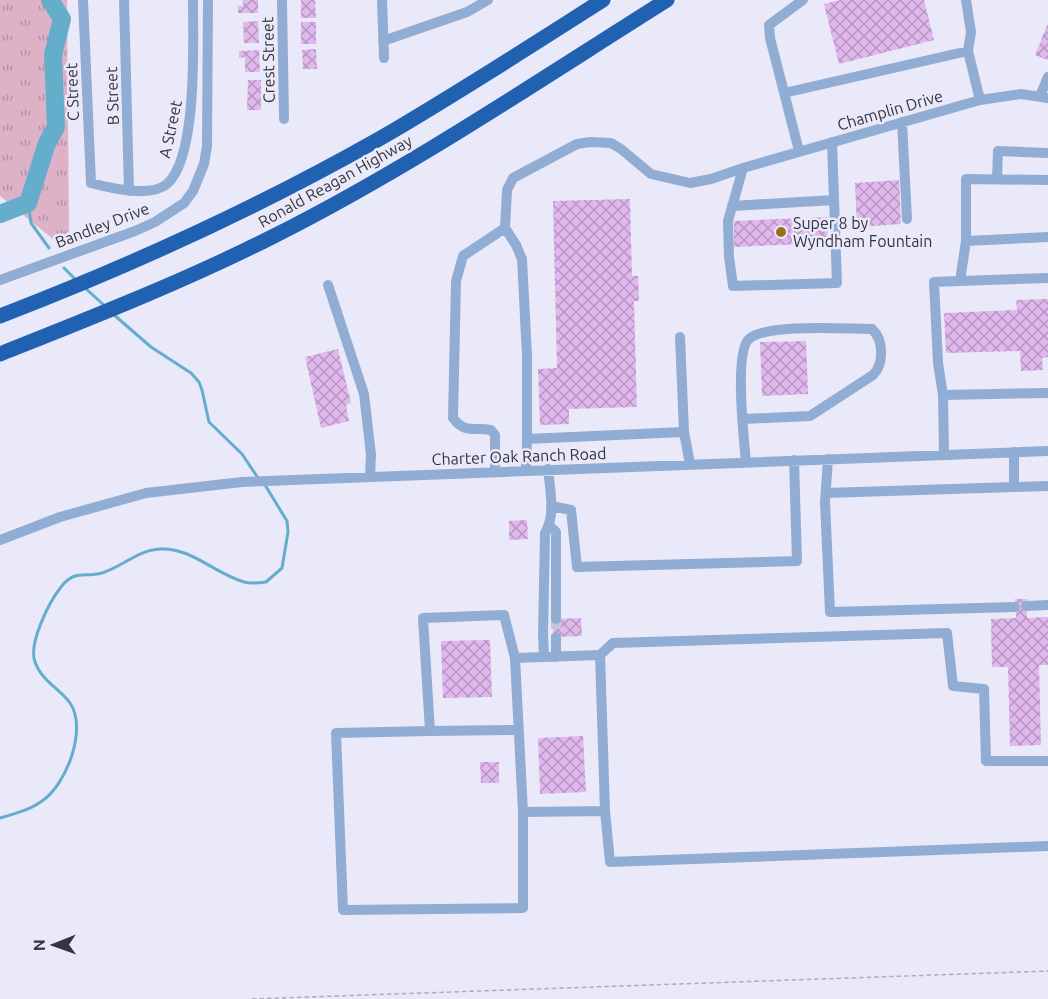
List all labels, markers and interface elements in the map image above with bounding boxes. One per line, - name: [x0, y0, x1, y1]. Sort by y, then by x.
- street label: Crest Street: [258, 16, 278, 103]
- street label: C Street: [62, 62, 82, 121]
- street label: B Street: [102, 66, 122, 126]
- street label: Champlin Drive: [835, 86, 945, 134]
- street label: A Street: [155, 98, 185, 160]
- street label: Ronald Reagan Highway: [255, 131, 415, 231]
- street label: Bandley Drive: [53, 199, 151, 251]
- place label: Super 8 by Wyndham Fountain: [793, 214, 932, 250]
- marker: Super 8 by Wyndham Fountain: [774, 225, 788, 239]
- street label: Charter Oak Ranch Road: [431, 444, 607, 468]
- north arrow: [24, 915, 84, 975]
- text: N: [30, 939, 48, 951]

